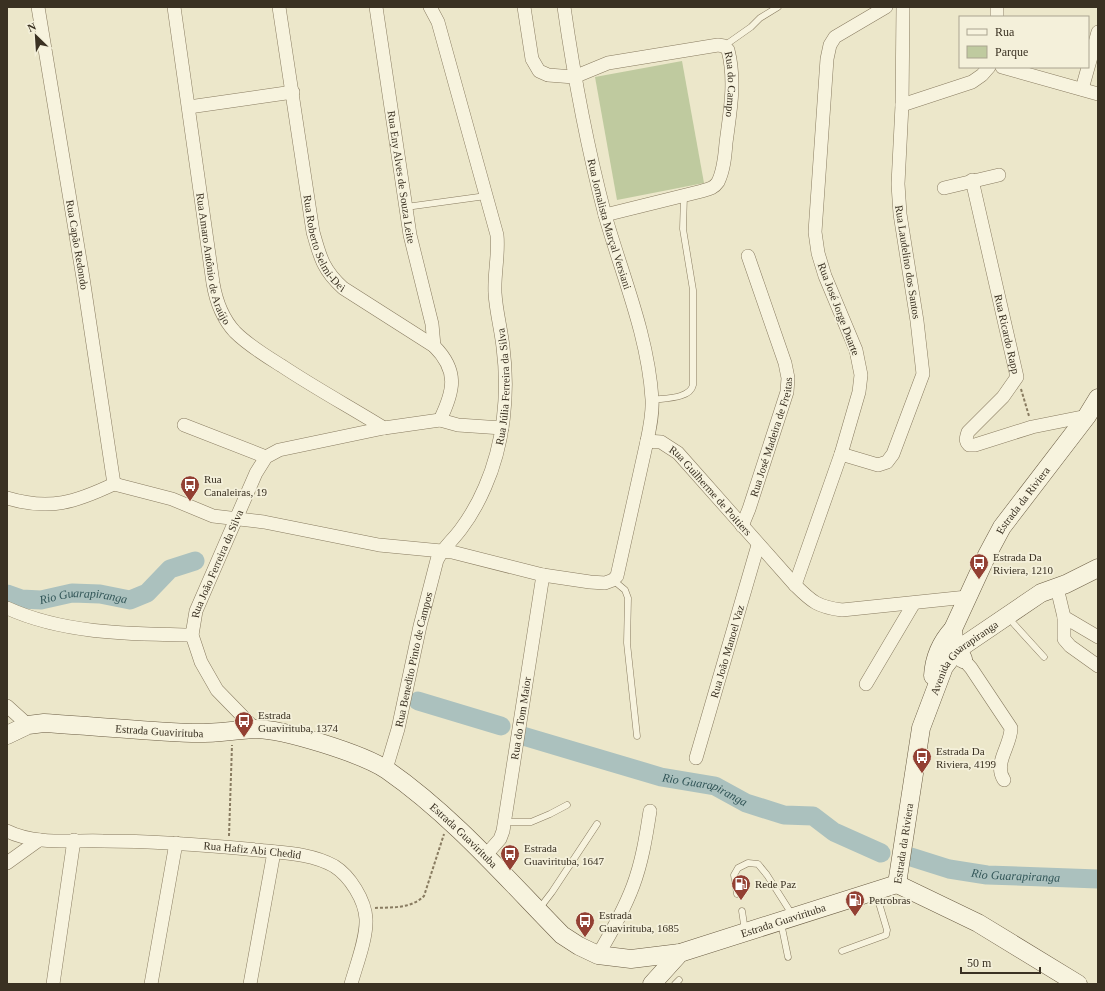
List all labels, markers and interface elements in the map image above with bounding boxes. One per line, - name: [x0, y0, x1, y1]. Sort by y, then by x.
- north arrow: [16, 16, 56, 56]
- legend: [959, 16, 1089, 68]
- text: N: [26, 20, 38, 34]
- text: Rua: [995, 25, 1015, 39]
- text: Parque: [995, 45, 1028, 59]
- street label: Rua do Campo: [723, 50, 738, 118]
- street label: Rua Eny Alves de Souza Leite: [386, 110, 418, 245]
- street label: Rua Jornalista Marçal Versiani: [586, 158, 634, 291]
- street label: Rua Amaro Antônio de Araújo: [194, 192, 233, 327]
- street label: Rua Roberto Selmi-Dei: [301, 194, 348, 294]
- street label: Rua Capão Redondo: [64, 199, 91, 291]
- street label: Rua Laudelino dos Santos: [893, 204, 923, 320]
- street label: Rua José Jorge Duarte: [816, 261, 862, 357]
- street label: Rua Ricardo Rapp: [992, 293, 1022, 375]
- street label: Rua Júlia Ferreira da Silva: [493, 327, 511, 446]
- street label: Rua José Madeira de Freitas: [747, 377, 794, 498]
- street label: Rua Guilherme de Poitiers: [667, 443, 754, 538]
- street label: Estrada da Riviera: [993, 464, 1052, 536]
- place label: Rua Canaleiras, 19: [204, 473, 267, 498]
- bus stop icon: Rua Canaleiras, 19: [179, 474, 201, 502]
- street label: Rua João Ferreira da Silva: [189, 508, 245, 619]
- place label: Estrada Da Riviera, 1210: [993, 551, 1053, 576]
- bus stop icon: Estrada Da Riviera, 1210: [968, 552, 990, 580]
- water label: Rio Guarapiranga: [37, 586, 129, 607]
- street label: Rua Benedito Pinto de Campos: [393, 591, 435, 728]
- street label: Rua João Manoel Vaz: [708, 604, 746, 699]
- street label: Avenida Guarapiranga: [928, 618, 1000, 697]
- street label: Rua do Tom Maior: [508, 676, 533, 760]
- place label: Estrada Guavirituba, 1374: [258, 709, 339, 734]
- bus stop icon: Estrada Guavirituba, 1374: [233, 710, 255, 738]
- street label: Estrada Guavirituba: [115, 722, 204, 739]
- place label: Estrada Da Riviera, 4199: [936, 745, 996, 770]
- bus stop icon: Estrada Da Riviera, 4199: [911, 746, 933, 774]
- water label: Rio Guarapiranga: [660, 770, 750, 809]
- street label: Estrada Guavirituba: [428, 800, 500, 870]
- street label: Estrada da Riviera: [891, 802, 915, 885]
- street label: Rua Hafiz Abi Chedid: [203, 839, 303, 861]
- place label: Estrada Guavirituba, 1647: [524, 842, 605, 867]
- bus stop icon: Estrada Guavirituba, 1647: [499, 843, 521, 871]
- water label: Rio Guarapiranga: [969, 865, 1060, 885]
- fuel station icon: Rede Paz: [730, 873, 752, 901]
- place label: Rede Paz: [755, 878, 796, 890]
- fuel station icon: Petrobras: [844, 889, 866, 917]
- place label: Petrobras: [869, 894, 911, 906]
- street label: Estrada Guavirituba: [739, 901, 827, 939]
- place label: Estrada Guavirituba, 1685: [599, 909, 680, 934]
- bus stop icon: Estrada Guavirituba, 1685: [574, 910, 596, 938]
- scale bar: [961, 949, 1040, 975]
- text: 50 m: [967, 956, 992, 970]

